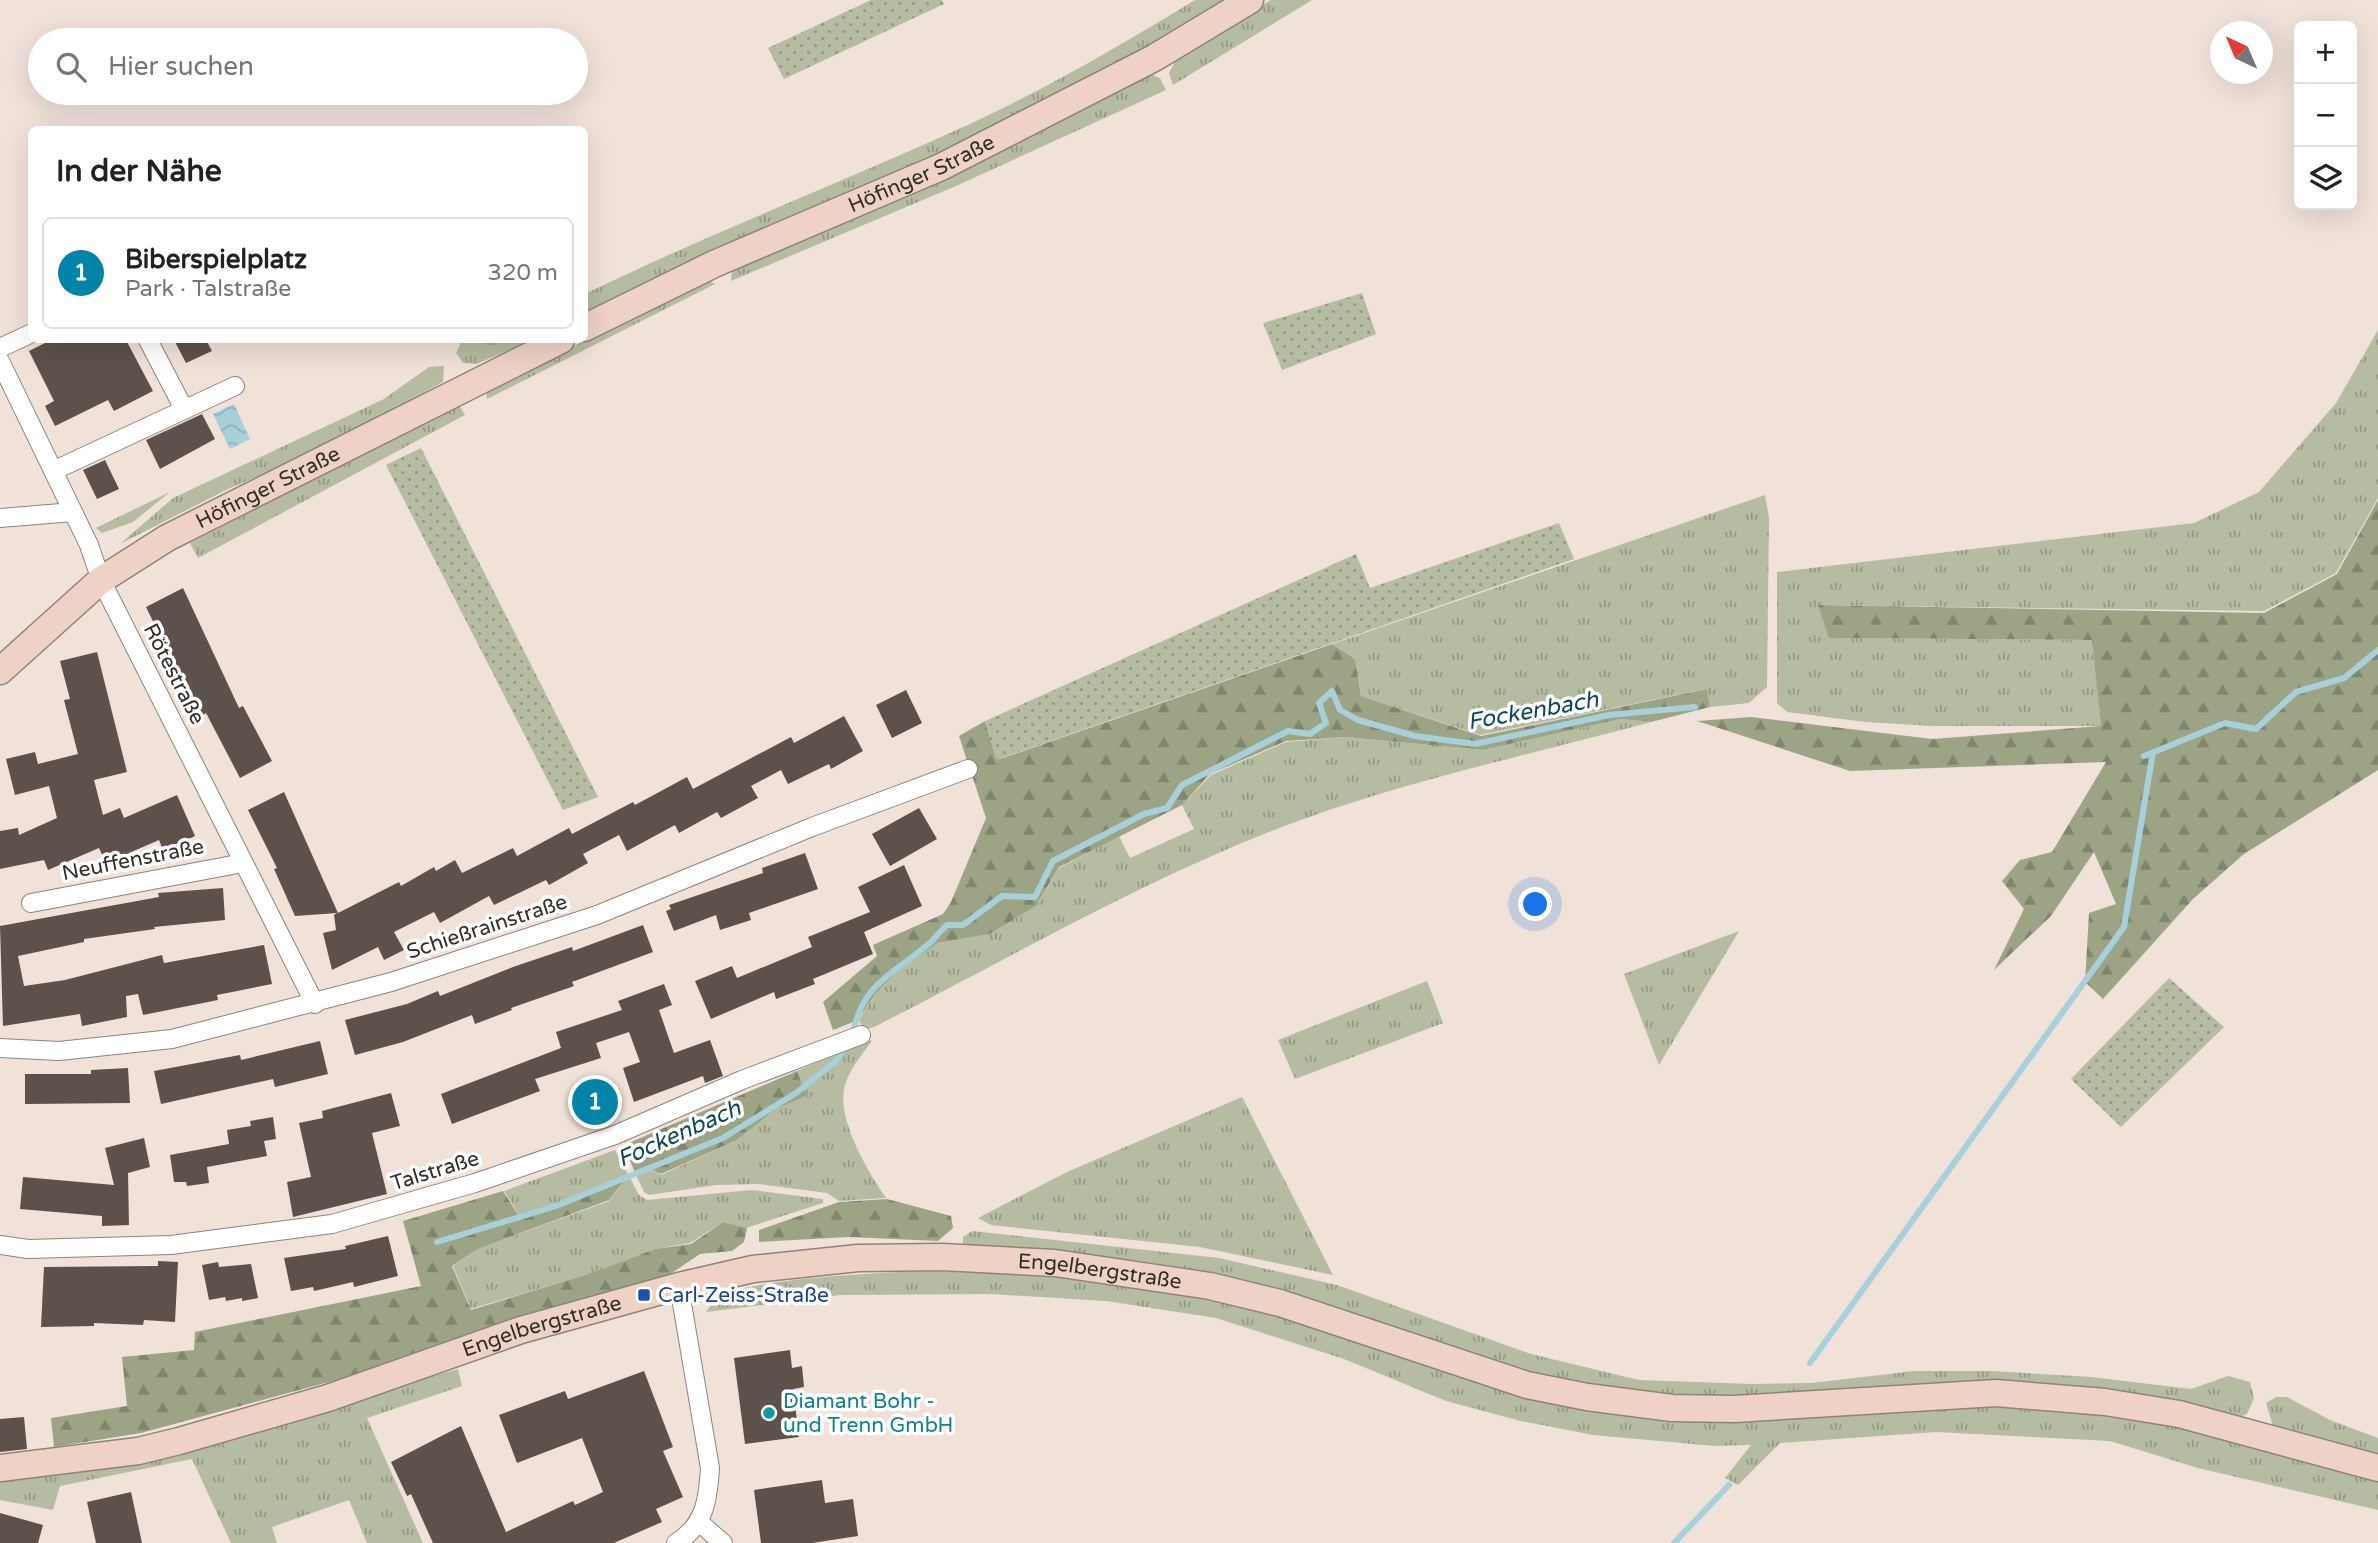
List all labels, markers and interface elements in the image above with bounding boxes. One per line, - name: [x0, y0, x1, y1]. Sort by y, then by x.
- north arrow: [2210, 21, 2273, 84]
- map controls: [2294, 21, 2357, 210]
- button: +: [2294, 21, 2357, 84]
- search box: [28, 28, 588, 105]
- icon: search: [52, 48, 90, 86]
- text: Hier suchen: [108, 51, 254, 82]
- button: −: [2294, 84, 2357, 147]
- street label: Höfinger Straße: [844, 129, 999, 218]
- button: layers: [2294, 147, 2357, 210]
- text: In der Nähe: [56, 153, 222, 190]
- text: Biberspielplatz: [125, 244, 307, 275]
- text: 1: [74, 259, 88, 287]
- text: 320 m: [488, 259, 558, 287]
- text: Park · Talstraße: [125, 275, 291, 303]
- street label: Höfinger Straße: [192, 441, 344, 534]
- street label: Rötestraße: [138, 619, 210, 729]
- water label: Fockenbach: [1465, 686, 1602, 736]
- street label: Neuffenstraße: [60, 834, 206, 886]
- your location: [1518, 887, 1552, 921]
- street label: Schießrainstraße: [404, 889, 570, 965]
- pin: 1: [572, 1076, 618, 1128]
- water label: Fockenbach: [613, 1094, 746, 1174]
- street label: Talstraße: [388, 1146, 482, 1196]
- street label: Engelbergstraße: [1017, 1249, 1184, 1294]
- place label: Carl-Zeiss-Straße: [658, 1283, 829, 1308]
- marker: Carl-Zeiss-Straße: [636, 1287, 652, 1303]
- street label: Engelbergstraße: [459, 1290, 624, 1362]
- place label: Diamant Bohr - und Trenn GmbH: [783, 1389, 953, 1438]
- marker: Diamant Bohr - und Trenn GmbH: [761, 1405, 777, 1421]

